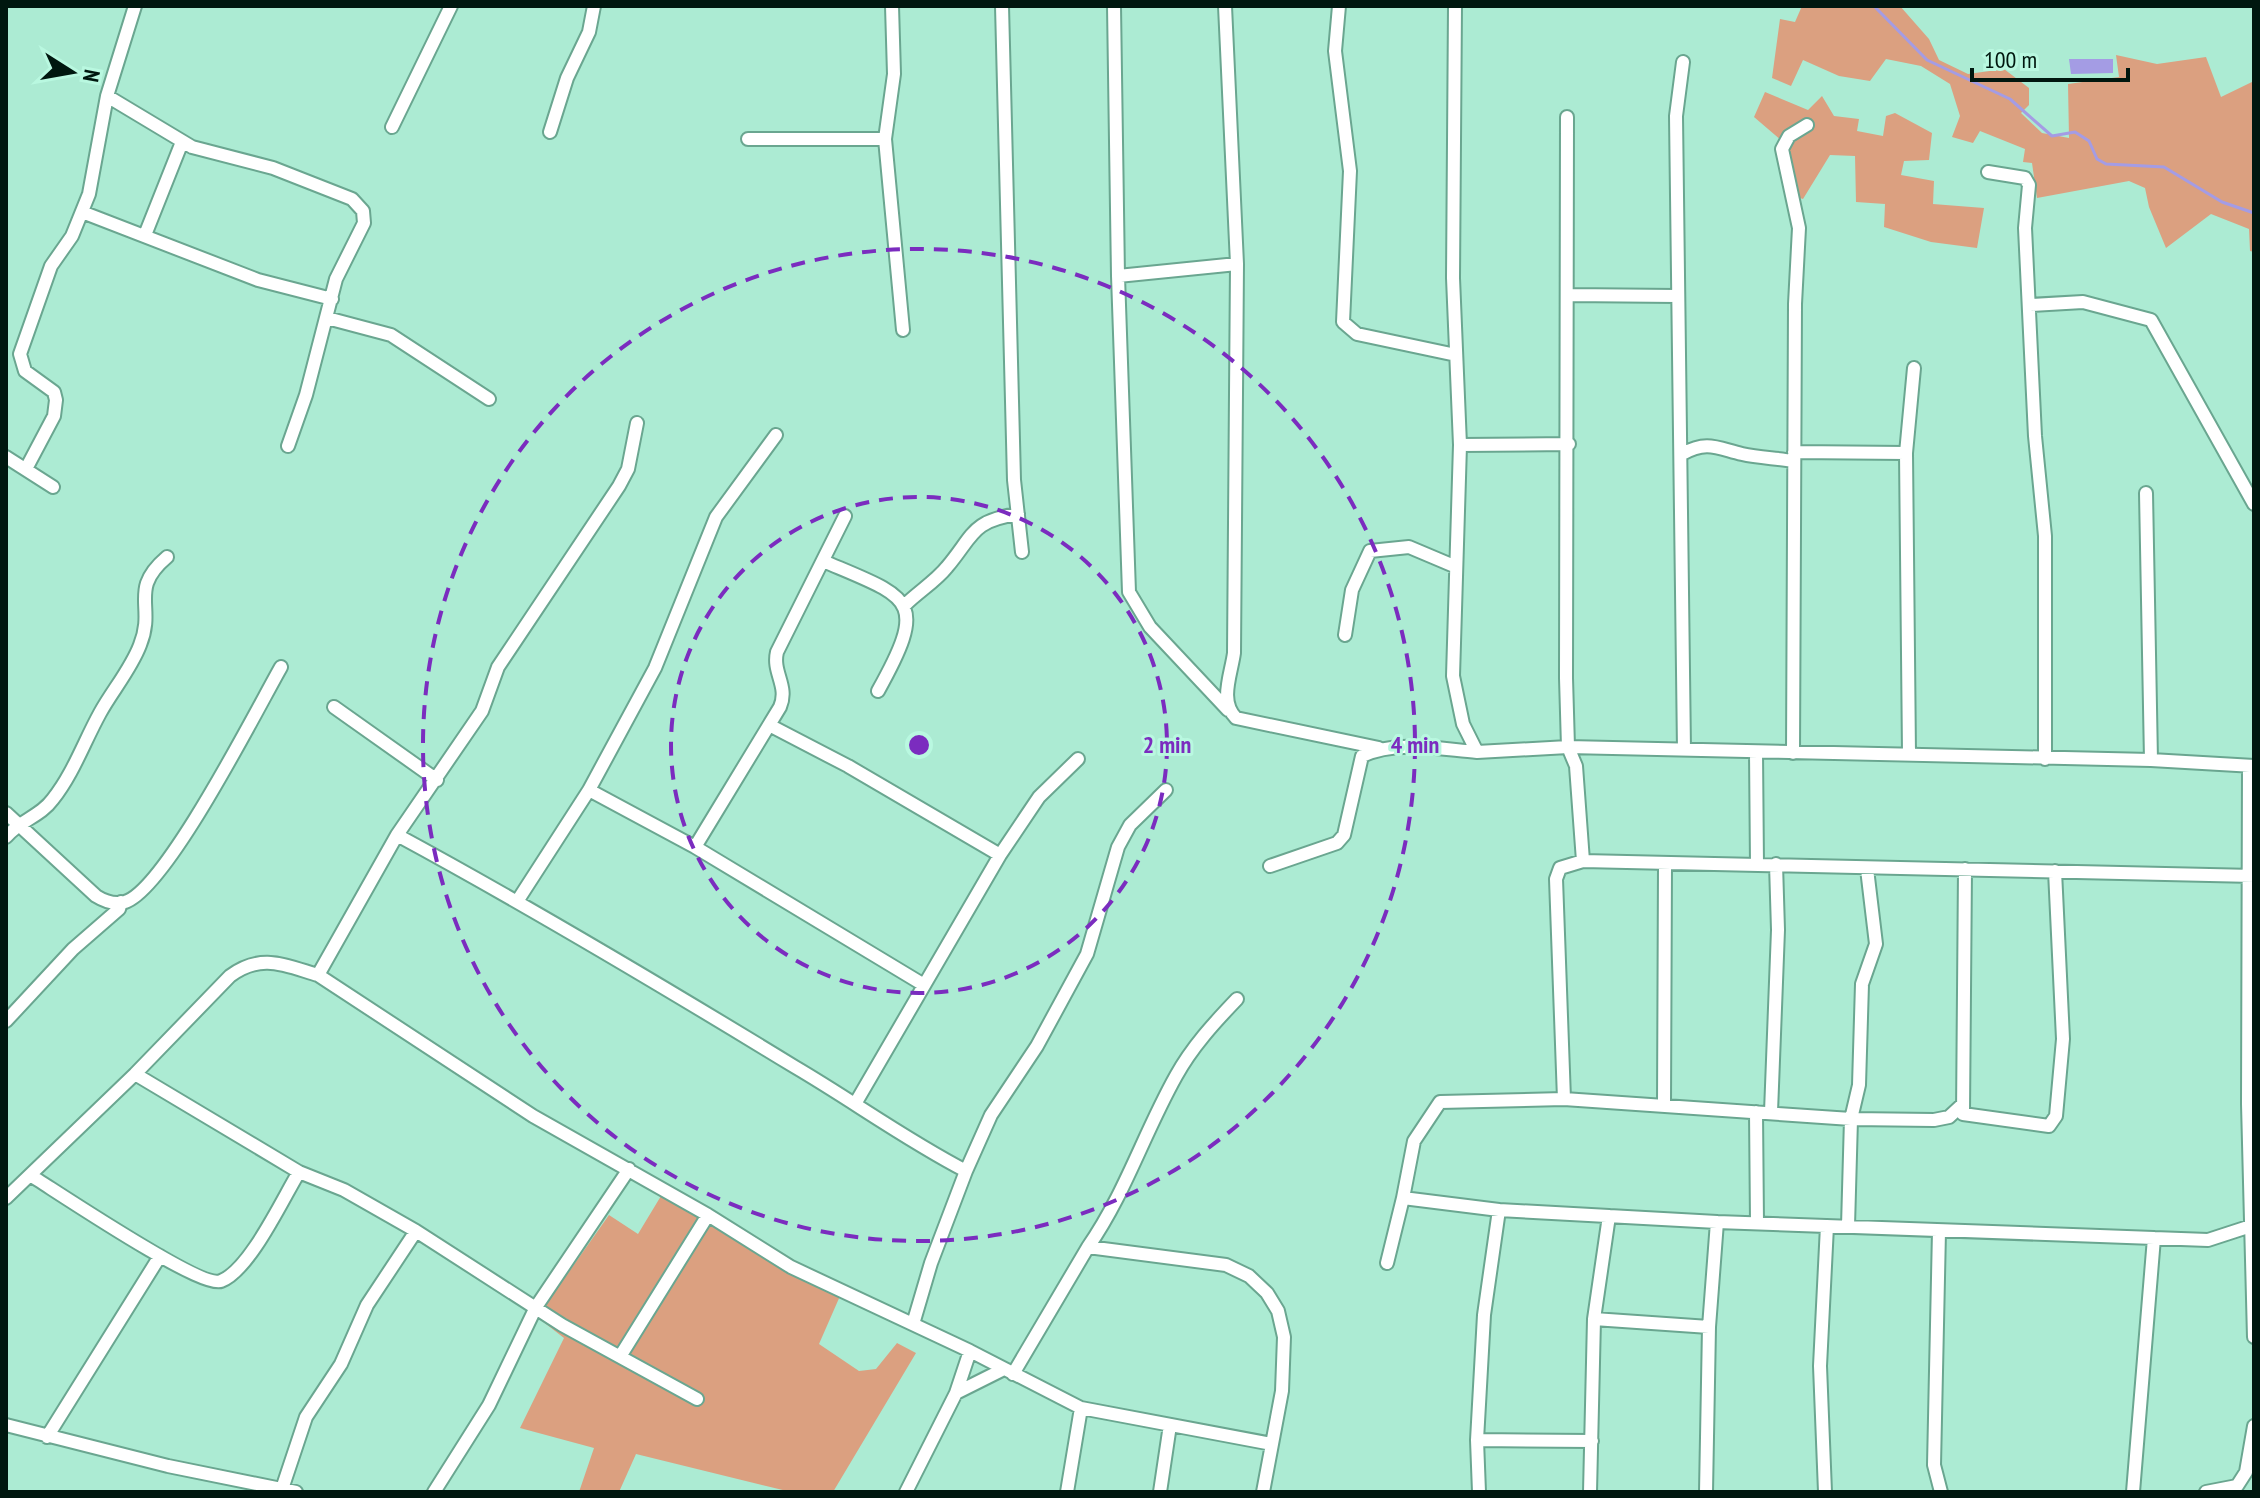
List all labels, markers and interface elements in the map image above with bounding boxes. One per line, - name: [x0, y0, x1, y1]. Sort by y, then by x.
- north arrow: [32, 32, 112, 112]
- scale bar: [1972, 32, 2128, 82]
- text: 100 m: [1984, 44, 2037, 75]
- text: N: [77, 67, 107, 84]
- text: 2 min: [1143, 729, 1191, 760]
- text: 4 min: [1391, 729, 1439, 760]
- centre of rings: [905, 731, 933, 759]

